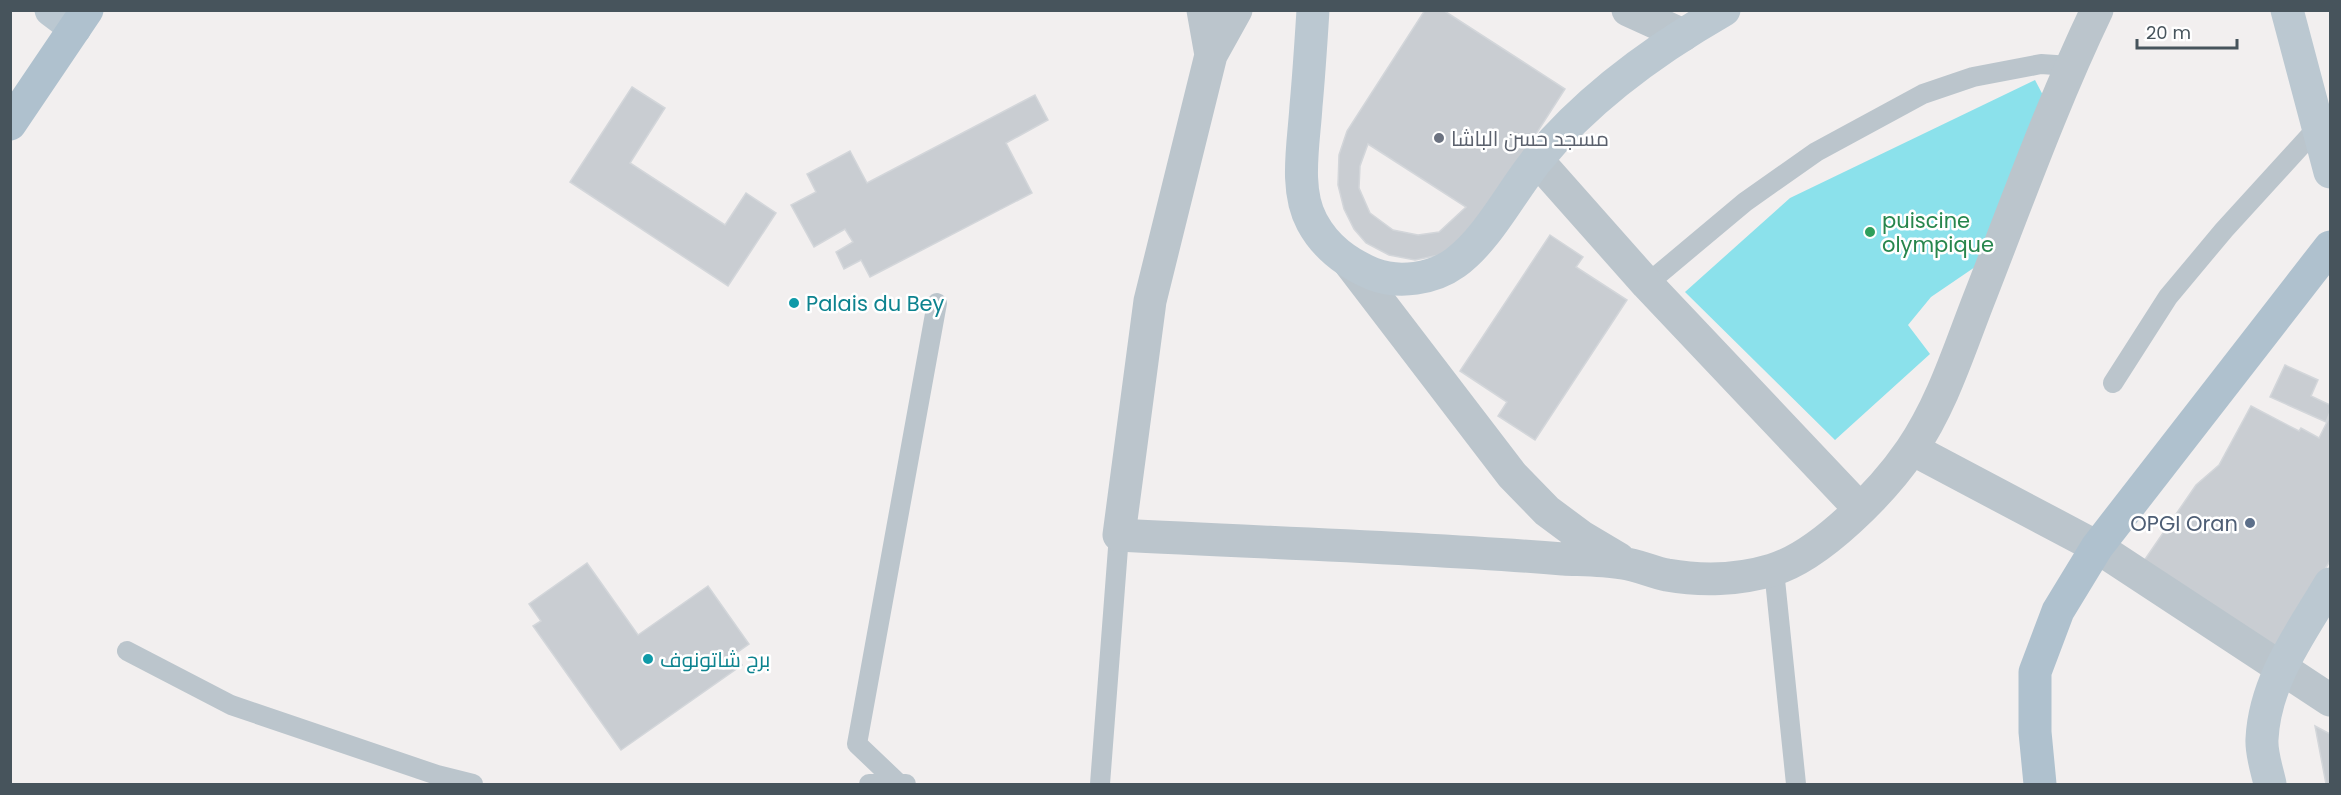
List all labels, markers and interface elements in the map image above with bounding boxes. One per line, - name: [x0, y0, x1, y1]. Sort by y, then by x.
- scale bar: [2137, 12, 2238, 50]
- text: 20 m: [2146, 20, 2191, 45]
- place label: مسجد حسن الباشا: [1451, 124, 1609, 153]
- marker: مسجد حسن الباشا: [1432, 131, 1446, 145]
- place label: puiscine olympique: [1882, 206, 1994, 259]
- marker: puiscine olympique: [1863, 225, 1877, 239]
- place label: Palais du Bey: [806, 289, 945, 318]
- marker: Palais du Bey: [787, 296, 801, 310]
- place label: OPGI Oran: [2130, 509, 2238, 538]
- marker: OPGI Oran: [2243, 516, 2257, 530]
- place label: برج شاتونوف: [660, 645, 770, 674]
- marker: برج شاتونوف: [641, 652, 655, 666]

